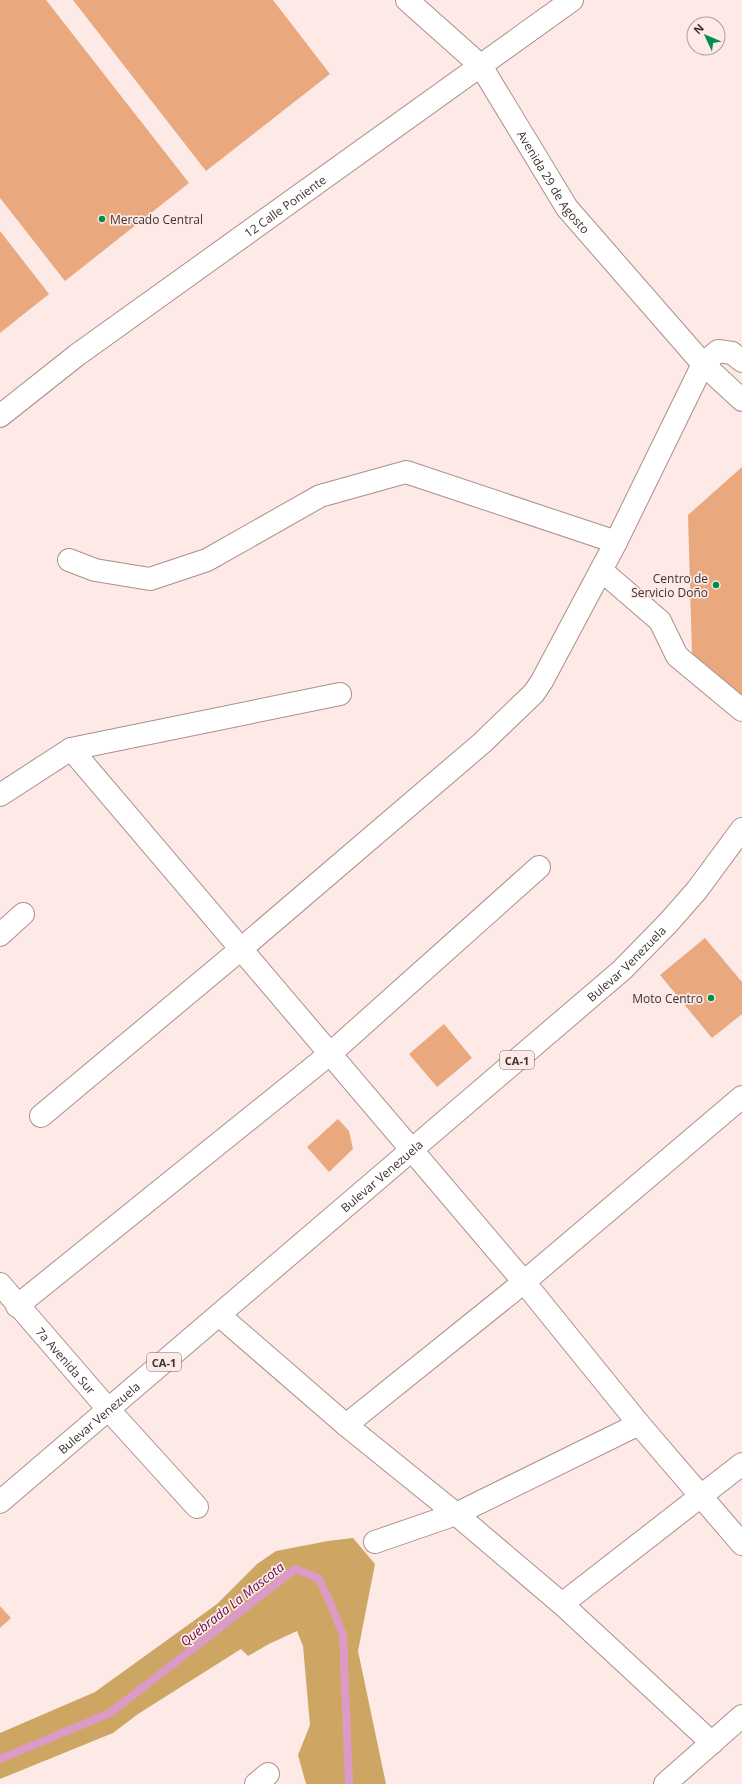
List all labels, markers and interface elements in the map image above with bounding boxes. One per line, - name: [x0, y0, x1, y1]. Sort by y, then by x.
- north arrow: [686, 16, 726, 56]
- text: N: [690, 20, 707, 37]
- street label: Avenida 29 de Agosto: [513, 127, 594, 237]
- street label: 12 Calle Poniente: [240, 171, 329, 241]
- place label: Mercado Central: [110, 211, 203, 228]
- marker: Mercado Central: [97, 214, 107, 224]
- place label: Centro de Servicio Doño: [631, 570, 708, 601]
- marker: Centro de Servicio Doño: [711, 580, 721, 590]
- street label: Bulevar Venezuela: [583, 922, 669, 1005]
- place label: Moto Centro: [632, 990, 703, 1007]
- marker: Moto Centro: [706, 993, 716, 1003]
- road number: CA-1: [500, 1051, 534, 1069]
- street label: Bulevar Venezuela: [337, 1136, 426, 1216]
- street label: 7a Avenida Sur: [32, 1323, 100, 1398]
- road number: CA-1: [147, 1353, 181, 1371]
- street label: Bulevar Venezuela: [54, 1378, 143, 1457]
- water label: Quebrada La Mascota: [176, 1557, 288, 1650]

